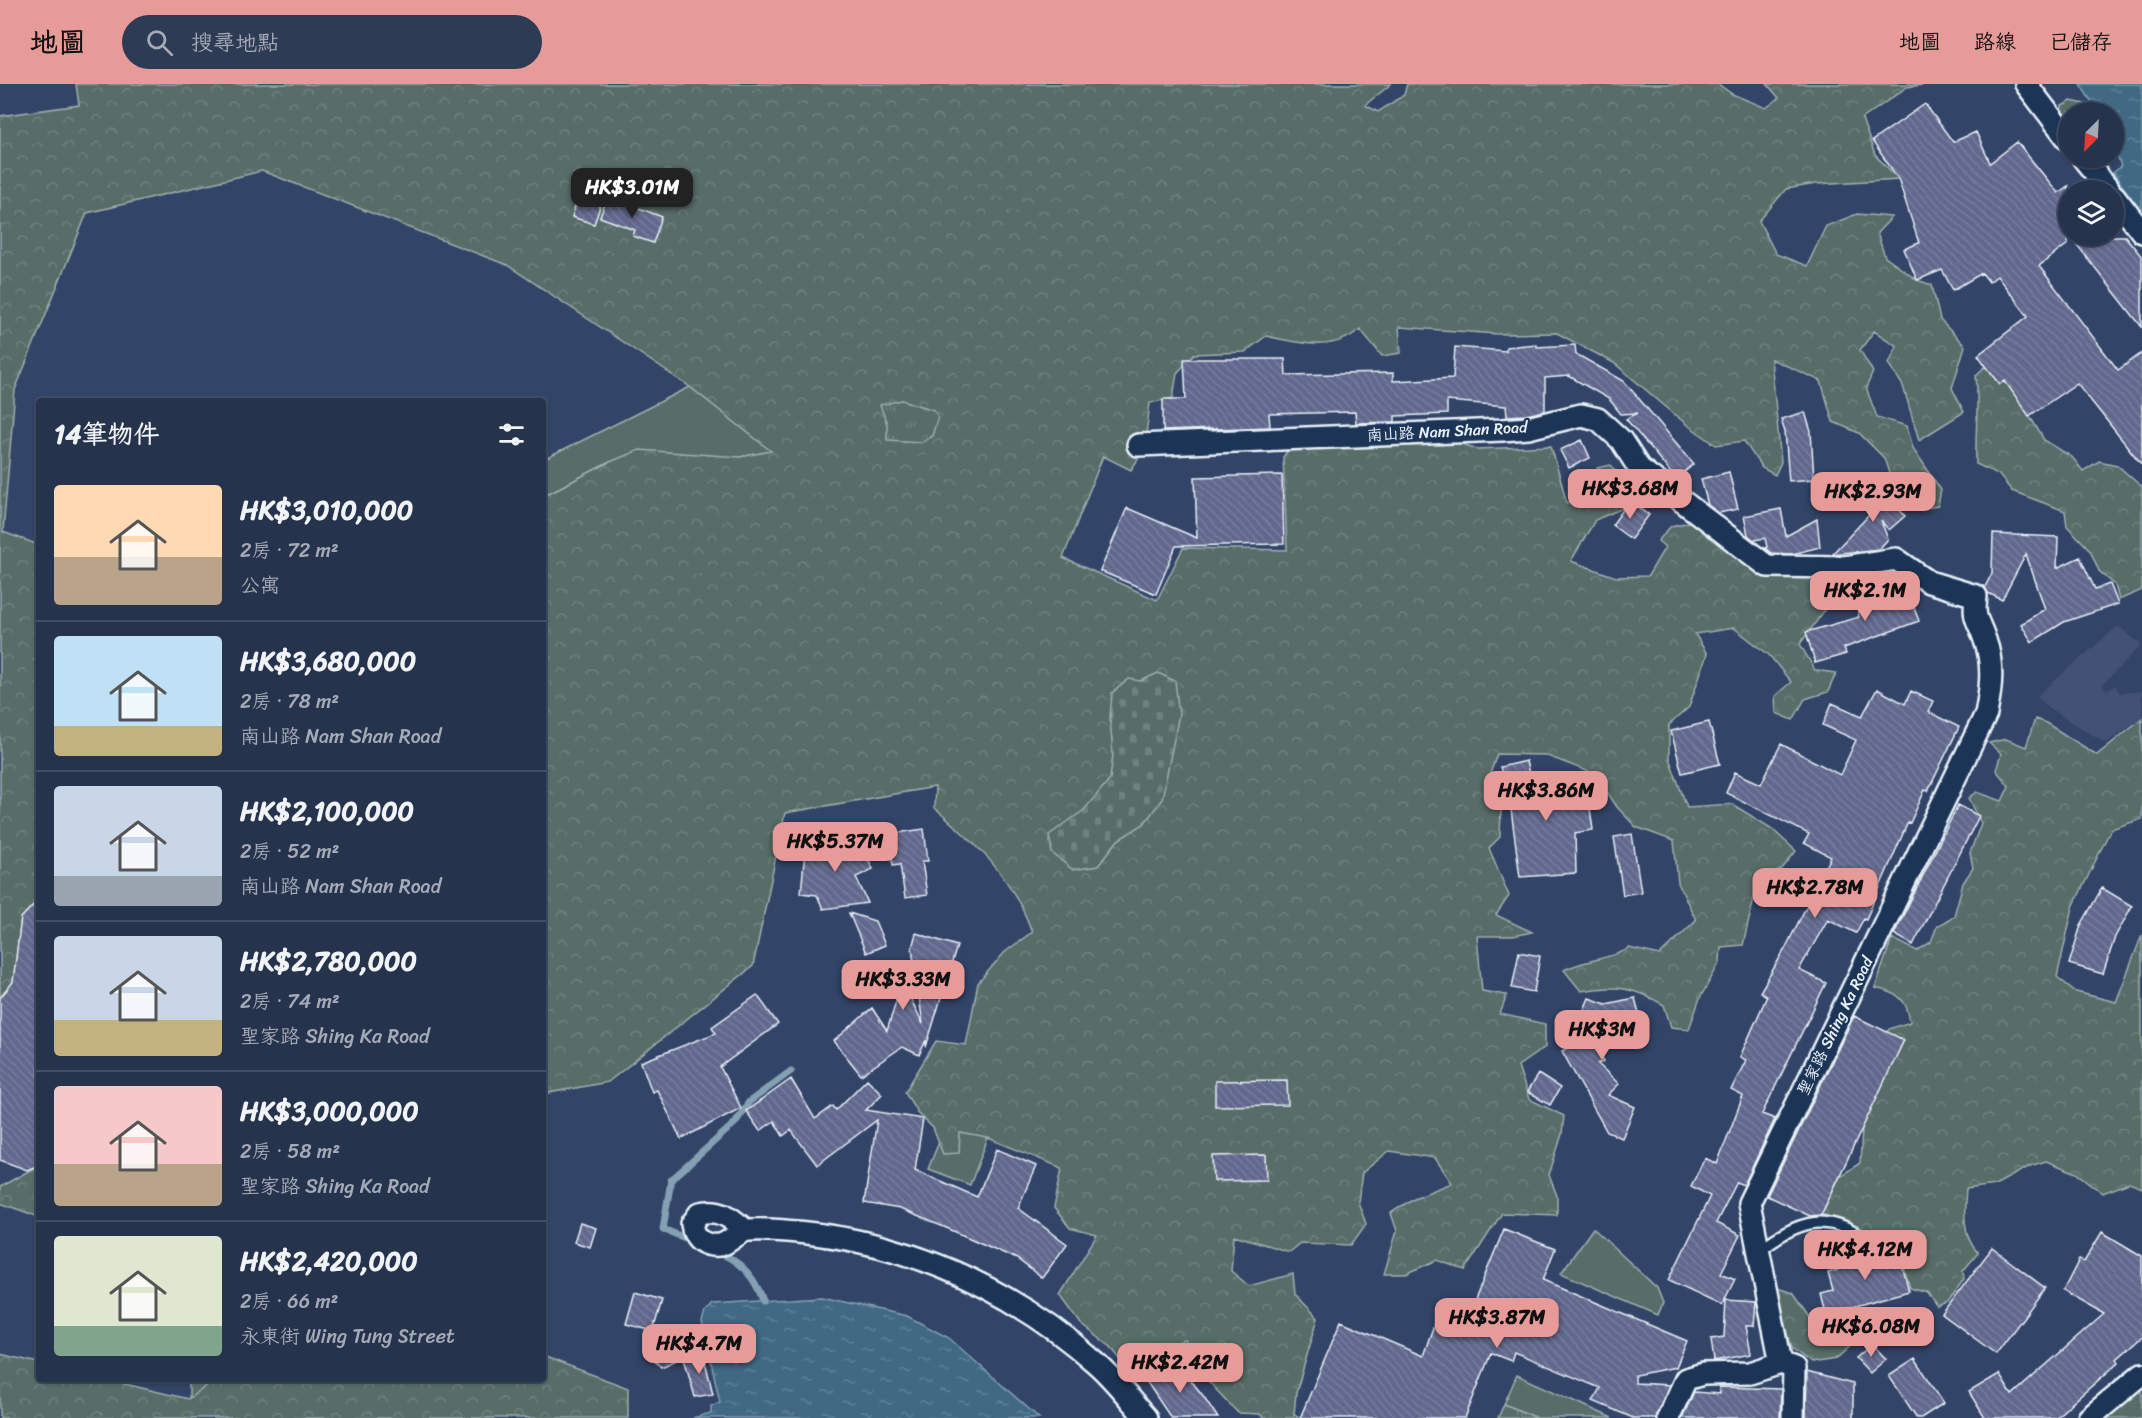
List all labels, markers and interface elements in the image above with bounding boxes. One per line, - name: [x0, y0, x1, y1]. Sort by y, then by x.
- search box: [122, 15, 542, 69]
- text: 地圖: [30, 18, 86, 67]
- text: 搜尋地點: [191, 23, 279, 62]
- text: 地圖: [1899, 23, 1941, 61]
- text: 路線: [1974, 23, 2016, 61]
- text: 已儲存: [2049, 23, 2112, 61]
- icon: search: [143, 26, 176, 59]
- north arrow: [2058, 102, 2124, 168]
- map controls: [2058, 102, 2124, 246]
- pin: HK$3.01M: [570, 168, 694, 219]
- text: HK$3.01M: [585, 170, 679, 205]
- button: layers: [2058, 180, 2124, 246]
- text: 14筆物件: [54, 411, 159, 457]
- street label: 南山路 Nam Shan Road: [1366, 412, 1530, 450]
- icon: filters: [495, 418, 528, 451]
- pin: HK$3.68M: [1568, 469, 1692, 520]
- text: HK$3.68M: [1582, 471, 1678, 506]
- pin: HK$2.93M: [1811, 472, 1935, 523]
- text: HK$2.93M: [1825, 474, 1921, 509]
- text: HK$3,010,000: [240, 487, 413, 533]
- icon: home: [102, 509, 174, 581]
- text: 2房 · 72 m²: [240, 533, 339, 568]
- text: 公寓: [240, 568, 280, 603]
- pin: HK$2.1M: [1810, 571, 1920, 622]
- text: HK$2.1M: [1824, 573, 1906, 608]
- text: HK$3,680,000: [240, 638, 416, 684]
- icon: home: [102, 660, 174, 732]
- text: 2房 · 78 m²: [240, 684, 339, 719]
- text: 南山路 Nam Shan Road: [240, 719, 441, 754]
- pin: HK$3.86M: [1484, 771, 1608, 822]
- text: HK$3.86M: [1498, 773, 1594, 808]
- text: HK$2,100,000: [240, 788, 414, 834]
- icon: home: [102, 810, 174, 882]
- pin: HK$5.37M: [773, 822, 897, 873]
- text: HK$5.37M: [787, 824, 883, 859]
- text: 2房 · 52 m²: [240, 834, 339, 869]
- pin: HK$2.78M: [1753, 868, 1877, 919]
- text: 南山路 Nam Shan Road: [240, 869, 441, 904]
- text: HK$2.78M: [1767, 870, 1864, 905]
- text: HK$2,780,000: [240, 938, 417, 984]
- street label: 聖家路 Shing Ka Road: [1789, 950, 1882, 1101]
- icon: home: [102, 960, 174, 1032]
- pin: HK$3.33M: [841, 960, 965, 1011]
- text: HK$3.33M: [856, 962, 950, 997]
- text: 2房 · 74 m²: [240, 984, 340, 1019]
- pin: HK$3M: [1560, 1010, 1644, 1061]
- text: HK$3M: [1569, 1012, 1635, 1047]
- text: 聖家路 Shing Ka Road: [240, 1019, 430, 1054]
- text: HK$3,000,000: [240, 1088, 419, 1134]
- icon: home: [102, 1110, 174, 1182]
- text: 2房 · 58 m²: [240, 1134, 340, 1169]
- text: 聖家路 Shing Ka Road: [240, 1169, 430, 1204]
- pin: HK$4.12M: [1803, 1230, 1927, 1281]
- text: HK$4.12M: [1818, 1232, 1912, 1267]
- text: HK$2,420,000: [240, 1238, 418, 1284]
- icon: home: [102, 1260, 174, 1332]
- text: 2房 · 66 m²: [240, 1284, 338, 1319]
- pin: HK$3.87M: [1435, 1298, 1559, 1349]
- text: HK$3.87M: [1449, 1300, 1545, 1335]
- pin: HK$6.08M: [1809, 1307, 1933, 1358]
- text: HK$6.08M: [1822, 1309, 1920, 1344]
- text: 永東街 Wing Tung Street: [240, 1319, 455, 1354]
- pin: HK$4.7M: [644, 1324, 754, 1375]
- text: HK$4.7M: [656, 1326, 742, 1361]
- pin: HK$2.42M: [1118, 1343, 1242, 1394]
- text: HK$2.42M: [1131, 1345, 1229, 1380]

